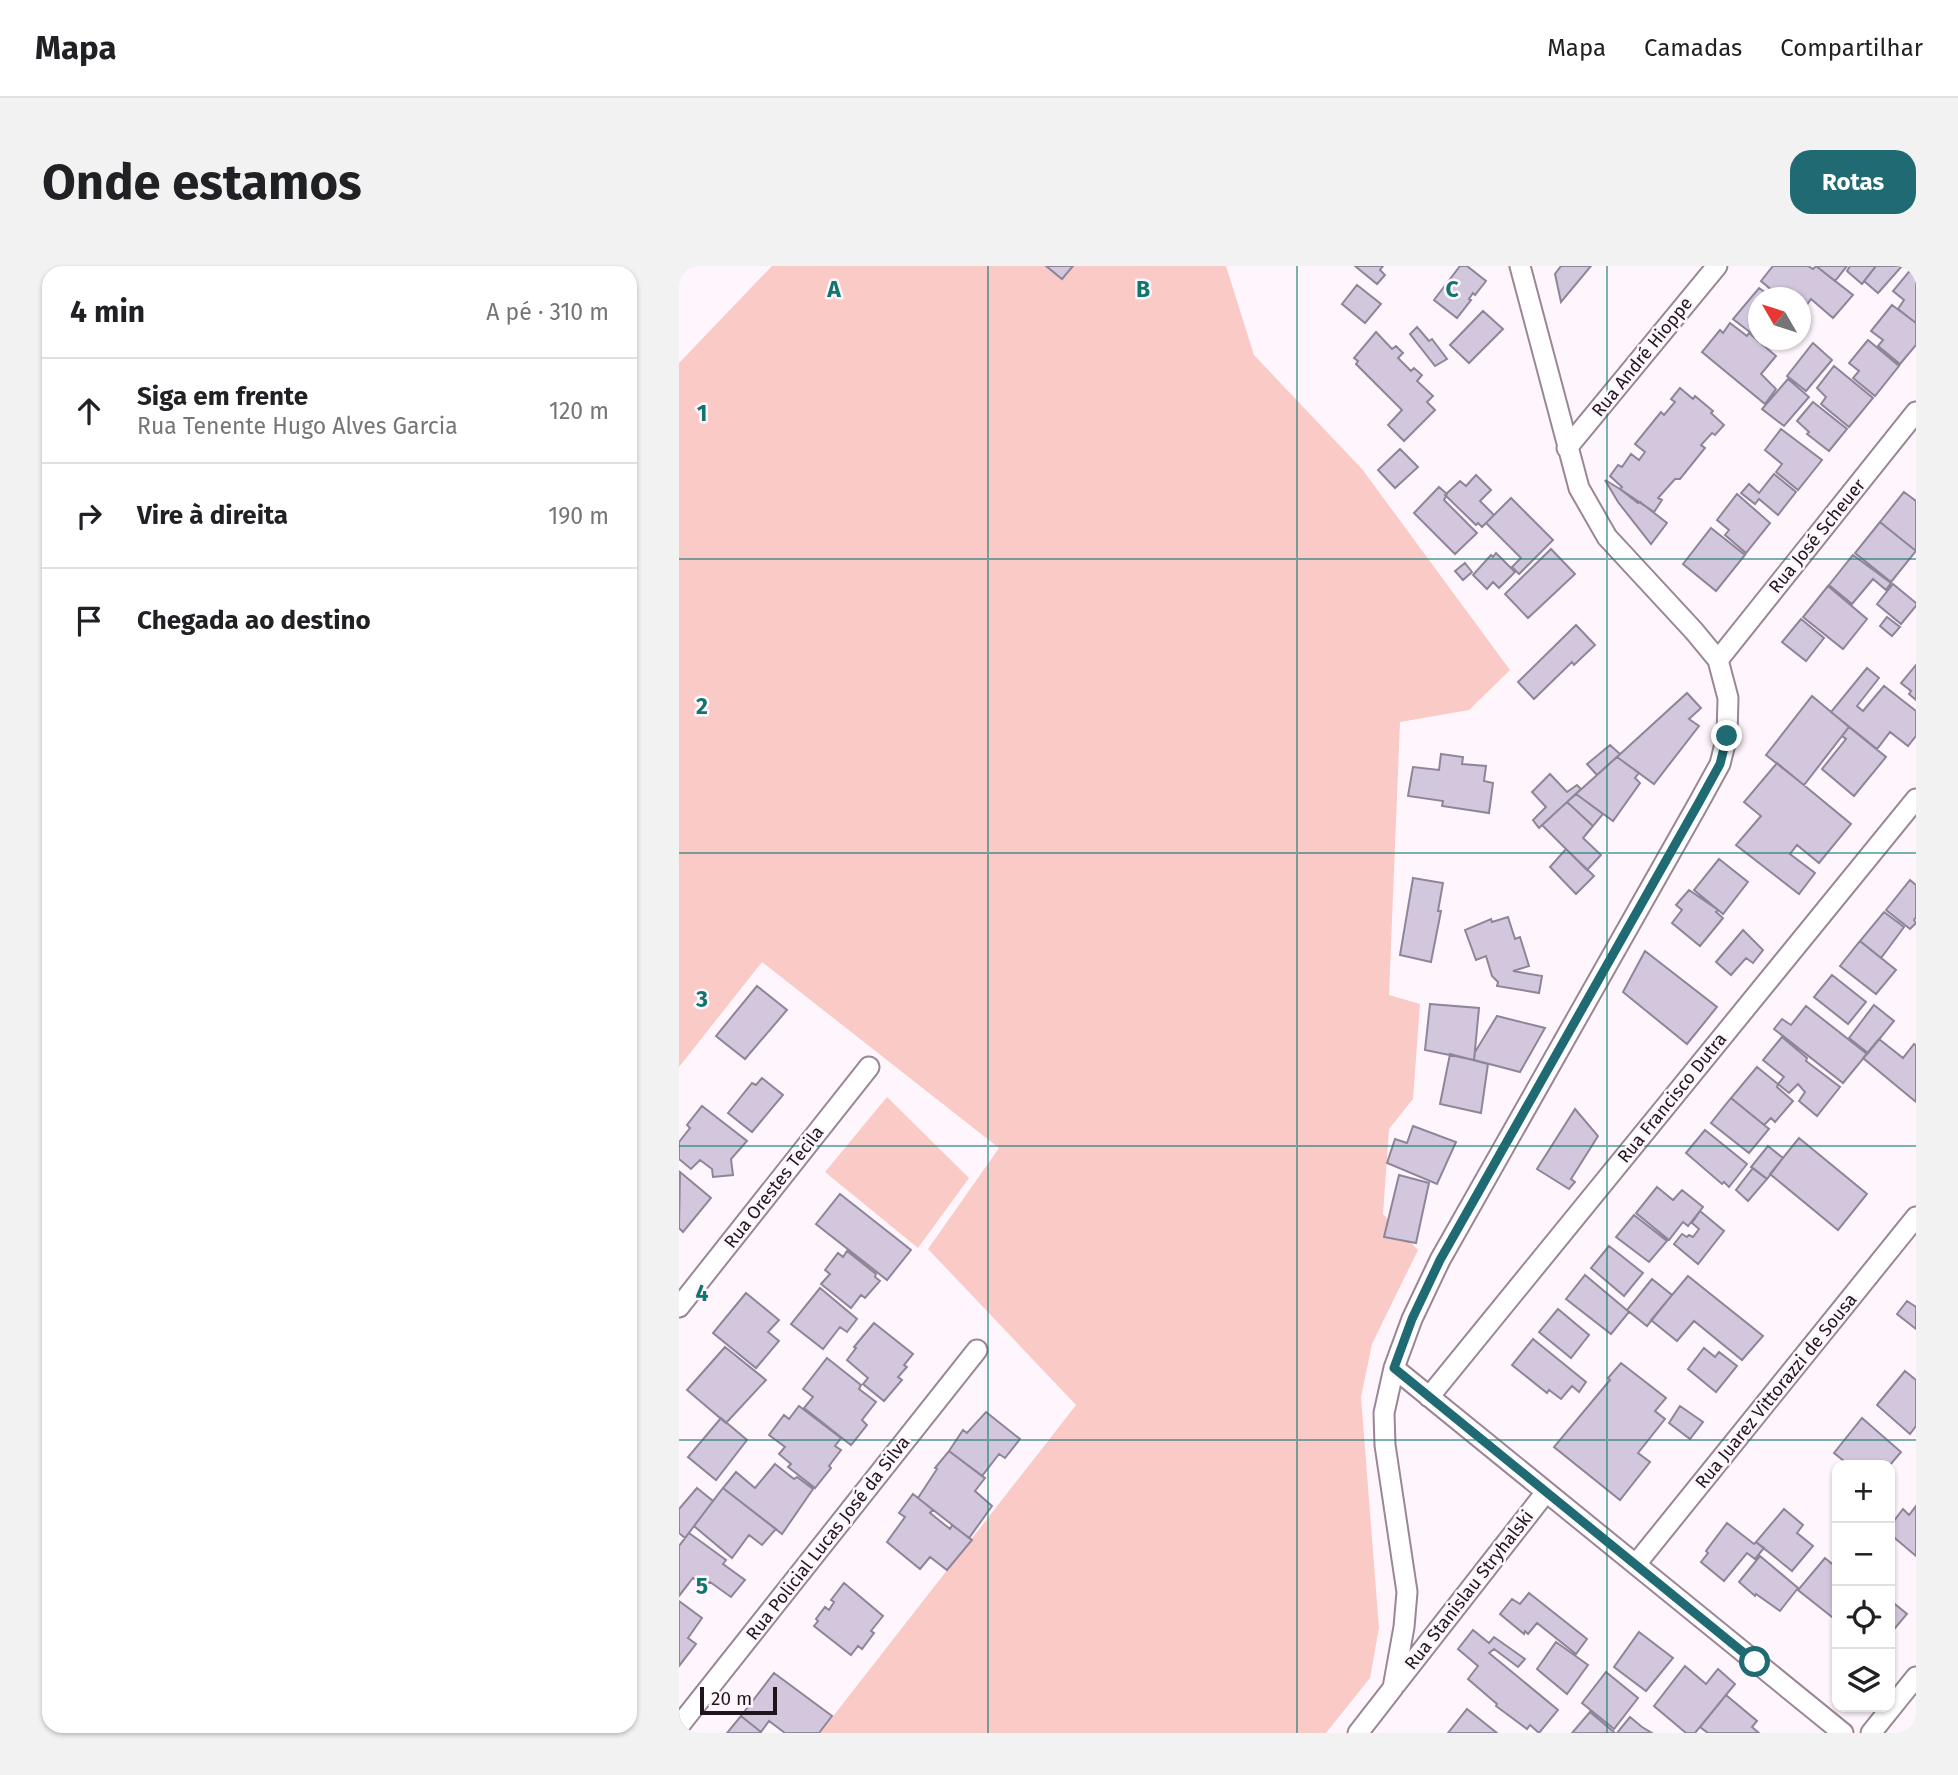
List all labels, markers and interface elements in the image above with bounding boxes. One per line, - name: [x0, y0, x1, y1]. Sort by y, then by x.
- text: Mapa: [35, 28, 116, 68]
- text: Mapa: [1547, 34, 1606, 62]
- text: Camadas: [1644, 34, 1742, 62]
- text: Compartilhar: [1780, 34, 1923, 62]
- button: Rotas: [1790, 150, 1916, 214]
- text: Onde estamos: [42, 153, 362, 212]
- text: A: [826, 275, 841, 303]
- text: B: [1136, 275, 1150, 303]
- text: C: [1445, 275, 1459, 303]
- north arrow: [1748, 287, 1811, 350]
- street label: Rua André Hioppe: [1587, 293, 1697, 421]
- text: 4 min: [70, 294, 145, 330]
- text: A pé · 310 m: [486, 298, 609, 326]
- text: Siga em frente: [137, 381, 308, 412]
- icon: ahead: [70, 392, 108, 430]
- text: 120 m: [549, 397, 609, 425]
- text: 1: [697, 399, 707, 427]
- text: Rua Tenente Hugo Alves Garcia: [137, 412, 458, 440]
- street label: Rua José Scheuer: [1764, 474, 1870, 598]
- icon: right: [70, 497, 108, 535]
- text: Vire à direita: [137, 500, 288, 531]
- text: 190 m: [548, 502, 609, 530]
- icon: arrive: [70, 602, 108, 640]
- text: Chegada ao destino: [137, 605, 371, 636]
- text: 2: [696, 692, 708, 720]
- route end: [1711, 720, 1742, 751]
- text: 3: [695, 985, 708, 1013]
- street label: Rua Francisco Dutra: [1613, 1028, 1731, 1168]
- street label: Rua Orestes Tecila: [719, 1122, 829, 1252]
- text: 4: [696, 1279, 709, 1307]
- street label: Rua Juarez Vittorazzi de Sousa: [1690, 1289, 1862, 1493]
- street label: Rua Policial Lucas José da Silva: [741, 1432, 915, 1644]
- map controls: [1832, 1460, 1895, 1712]
- button: +: [1832, 1460, 1895, 1523]
- street label: Rua Stanislau Stryhalski: [1400, 1506, 1538, 1674]
- button: −: [1832, 1523, 1895, 1586]
- text: 5: [696, 1572, 708, 1600]
- button: locate: [1832, 1586, 1895, 1649]
- route start: [1739, 1646, 1770, 1677]
- button: layers: [1832, 1649, 1895, 1712]
- scale bar: [700, 1684, 777, 1716]
- text: 20 m: [711, 1687, 752, 1710]

